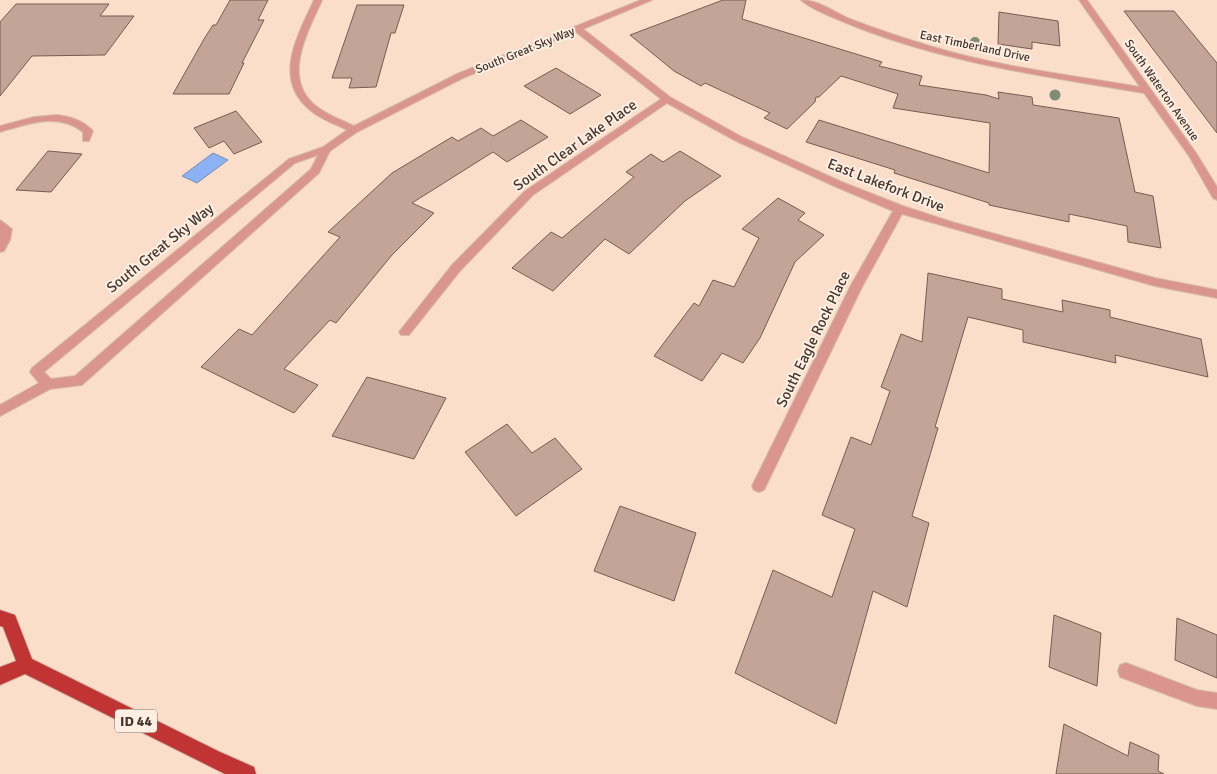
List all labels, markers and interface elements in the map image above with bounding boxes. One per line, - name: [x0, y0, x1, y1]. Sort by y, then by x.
- street label: South Great Sky Way: [473, 24, 577, 77]
- street label: East Timberland Drive: [918, 27, 1031, 66]
- street label: South Waterton Avenue: [1121, 37, 1202, 144]
- street label: South Clear Lake Place: [510, 96, 640, 194]
- street label: East Lakefork Drive: [825, 154, 947, 216]
- street label: South Great Sky Way: [103, 199, 217, 297]
- street label: South Eagle Rock Place: [772, 268, 854, 410]
- road number: ID 44: [115, 709, 157, 732]

